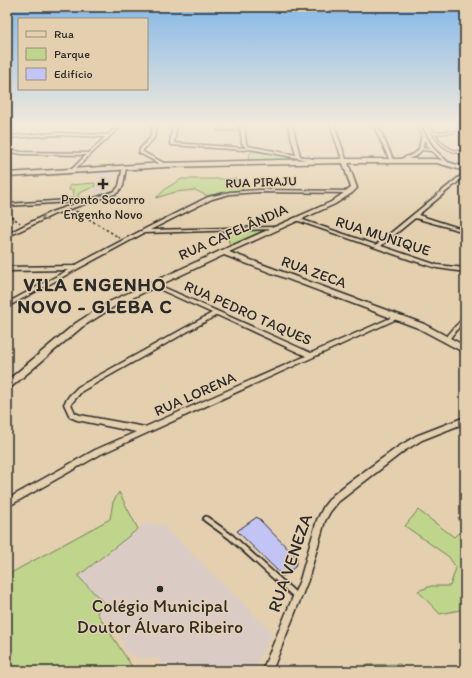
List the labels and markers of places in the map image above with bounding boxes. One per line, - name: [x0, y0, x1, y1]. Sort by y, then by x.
- marker: Pronto Socorro Engenho Novo: [97, 178, 109, 190]
- place label: Pronto Socorro Engenho Novo: [61, 192, 145, 222]
- marker: Colégio Municipal Doutor Álvaro Ribeiro: [155, 584, 165, 594]
- place label: Colégio Municipal Doutor Álvaro Ribeiro: [77, 595, 243, 638]

